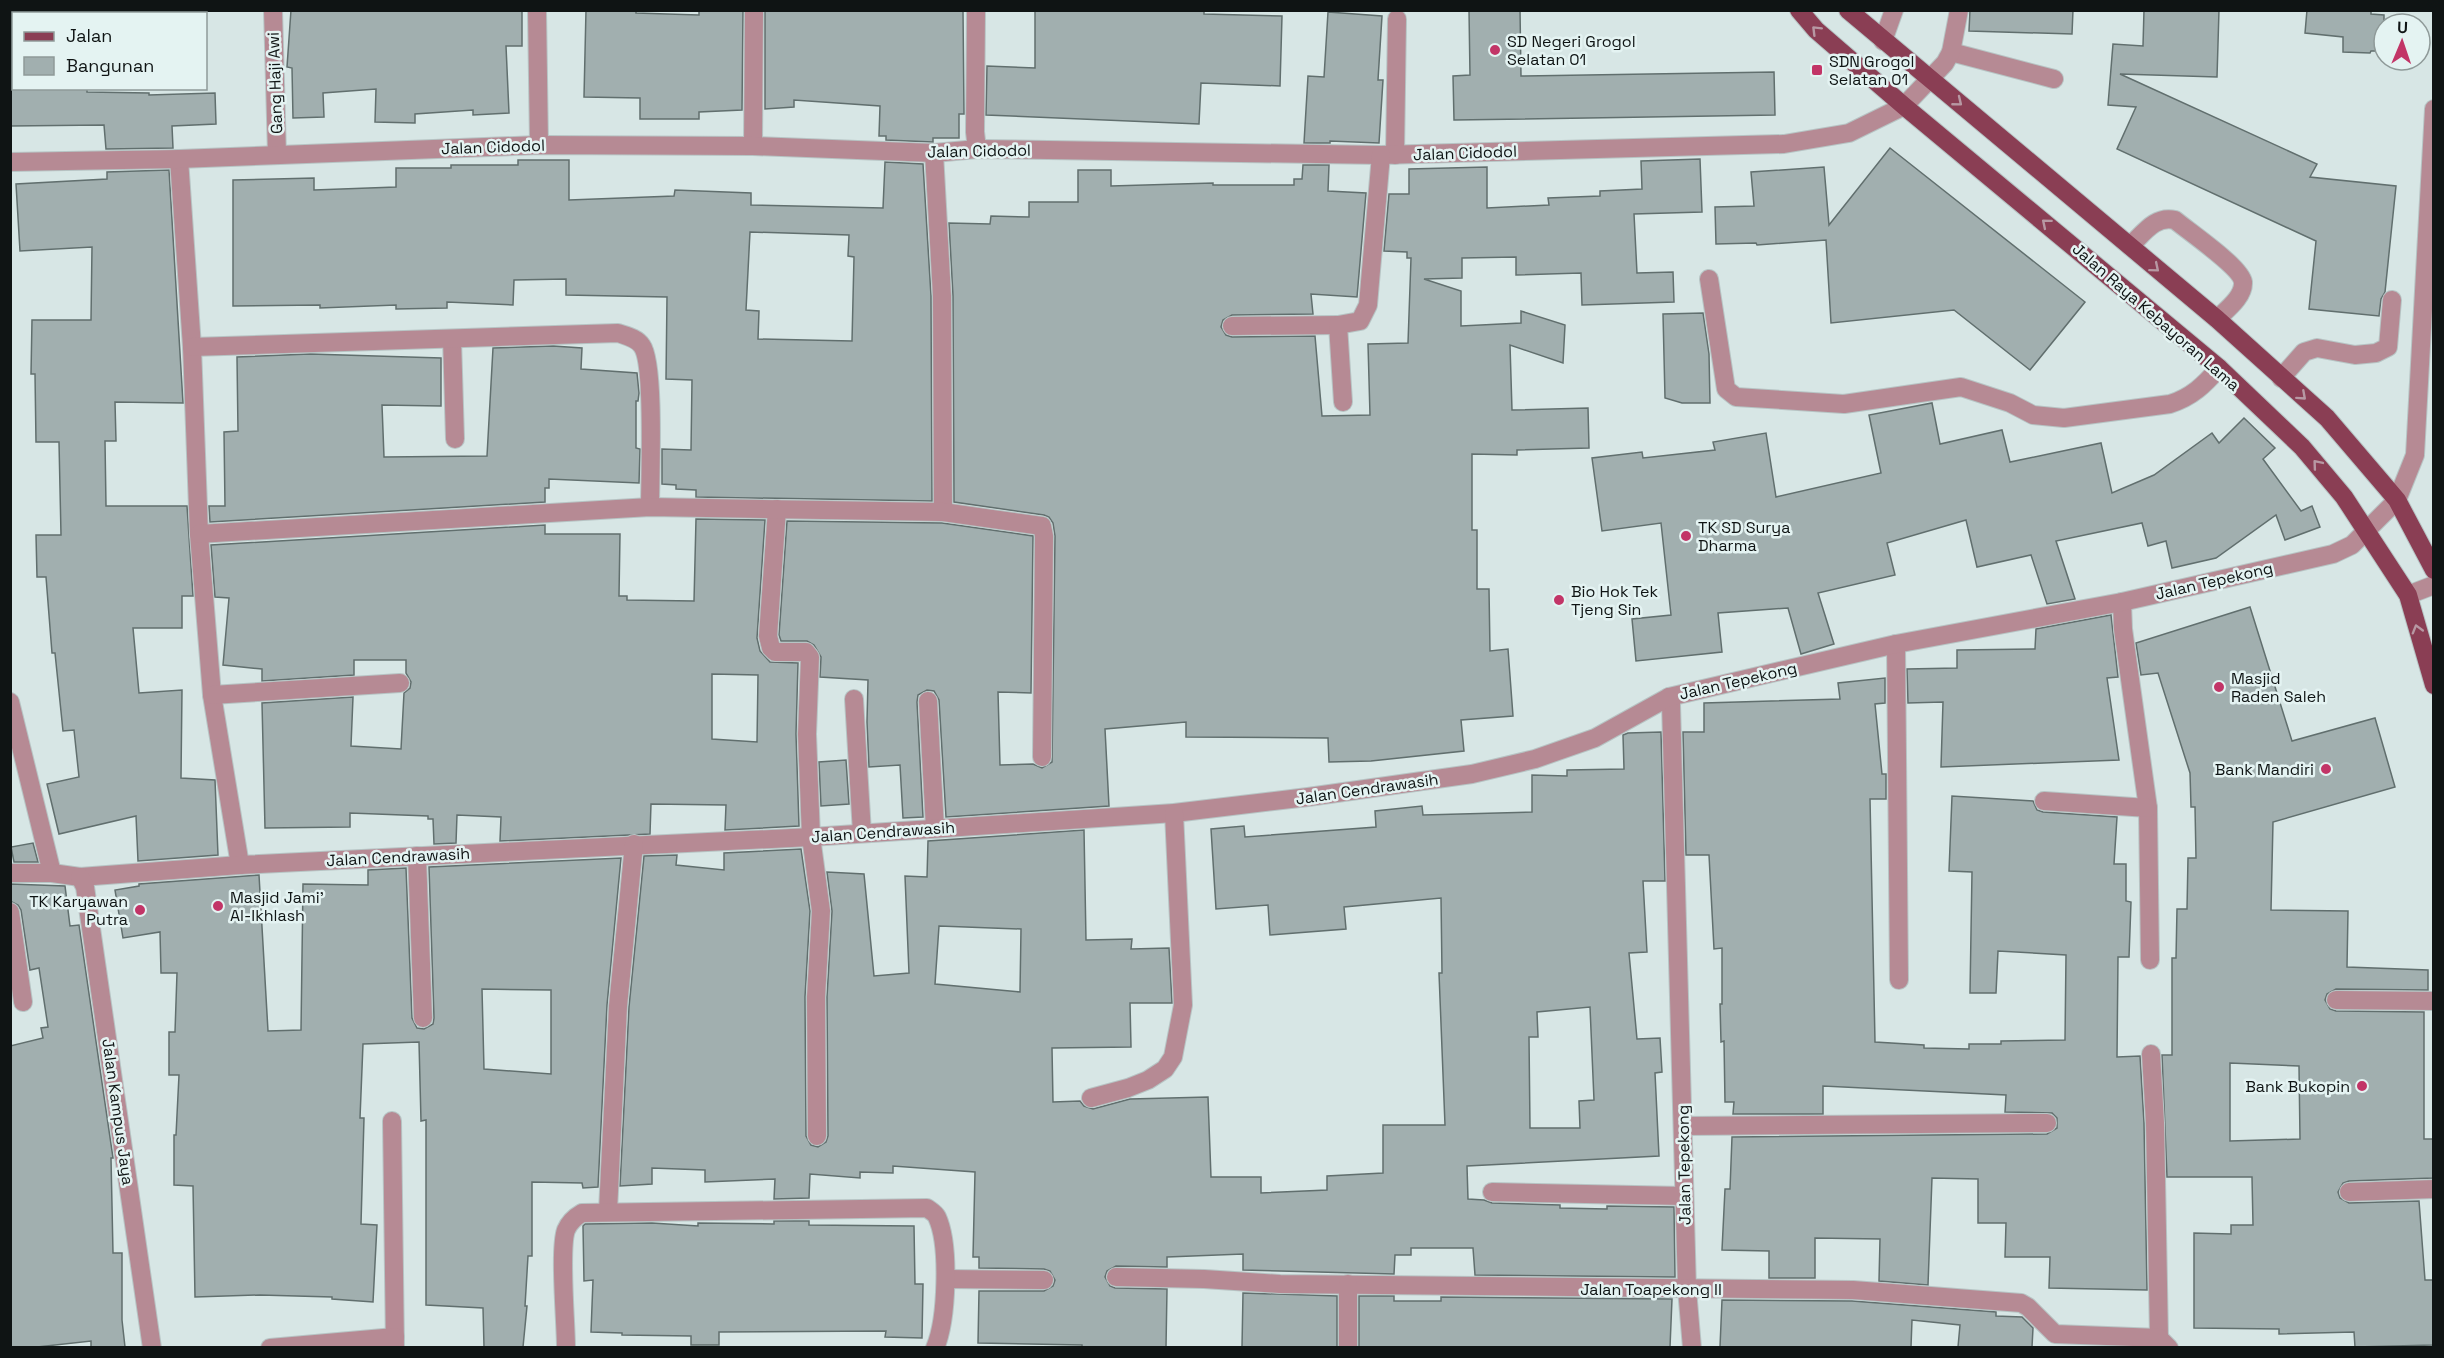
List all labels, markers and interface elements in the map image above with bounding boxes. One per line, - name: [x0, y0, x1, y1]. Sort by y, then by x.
- legend: [12, 12, 207, 90]
- north arrow: [2372, 12, 2432, 72]
- text: U: [2397, 17, 2408, 38]
- text: Jalan: [66, 24, 112, 47]
- one-way arrow: [1813, 26, 1823, 37]
- place label: SD Negeri Grogol Selatan 01: [1507, 31, 1636, 70]
- street label: Gang Haji Awi: [263, 32, 287, 134]
- marker: SD Negeri Grogol Selatan 01: [1488, 43, 1502, 57]
- place label: SDN Grogol Selatan 01: [1829, 51, 1914, 90]
- text: Bangunan: [66, 54, 154, 77]
- marker: SDN Grogol Selatan 01: [1810, 63, 1824, 77]
- one-way arrow: [1951, 94, 1962, 105]
- street label: Jalan Cidodol: [441, 135, 545, 159]
- street label: Jalan Cidodol: [927, 140, 1031, 162]
- street label: Jalan Cidodol: [1413, 141, 1517, 165]
- one-way arrow: [2042, 219, 2053, 230]
- street label: Jalan Raya Kebayoran Lama: [2068, 238, 2244, 396]
- one-way arrow: [2148, 260, 2159, 271]
- one-way arrow: [2295, 389, 2306, 400]
- one-way arrow: [2313, 460, 2324, 471]
- place label: TK SD Surya Dharma: [1698, 517, 1790, 556]
- marker: TK SD Surya Dharma: [1679, 529, 1693, 543]
- street label: Jalan Tepekong: [2153, 557, 2275, 605]
- place label: Bio Hok Tek Tjeng Sin: [1571, 581, 1658, 620]
- marker: Bio Hok Tek Tjeng Sin: [1552, 593, 1566, 607]
- one-way arrow: [2412, 624, 2425, 634]
- street label: Jalan Tepekong: [1677, 657, 1799, 705]
- place label: Masjid Raden Saleh: [2231, 668, 2326, 707]
- marker: Masjid Raden Saleh: [2212, 680, 2226, 694]
- place label: Bank Mandiri: [2215, 759, 2314, 780]
- marker: Bank Mandiri: [2319, 762, 2333, 776]
- street label: Jalan Cendrawasih: [1294, 769, 1440, 809]
- street label: Jalan Cendrawasih: [810, 817, 956, 847]
- street label: Jalan Cendrawasih: [326, 843, 470, 871]
- place label: Masjid Jami' Al-Ikhlash: [230, 887, 324, 926]
- place label: TK Karyawan Putra: [29, 891, 128, 930]
- marker: Masjid Jami' Al-Ikhlash: [211, 899, 225, 913]
- marker: TK Karyawan Putra: [133, 903, 147, 917]
- street label: Jalan Kampus Jaya: [97, 1037, 139, 1187]
- place label: Bank Bukopin: [2245, 1076, 2350, 1097]
- marker: Bank Bukopin: [2355, 1079, 2369, 1093]
- street label: Jalan Tepekong: [1672, 1105, 1696, 1225]
- street label: Jalan Toapekong II: [1580, 1279, 1722, 1300]

